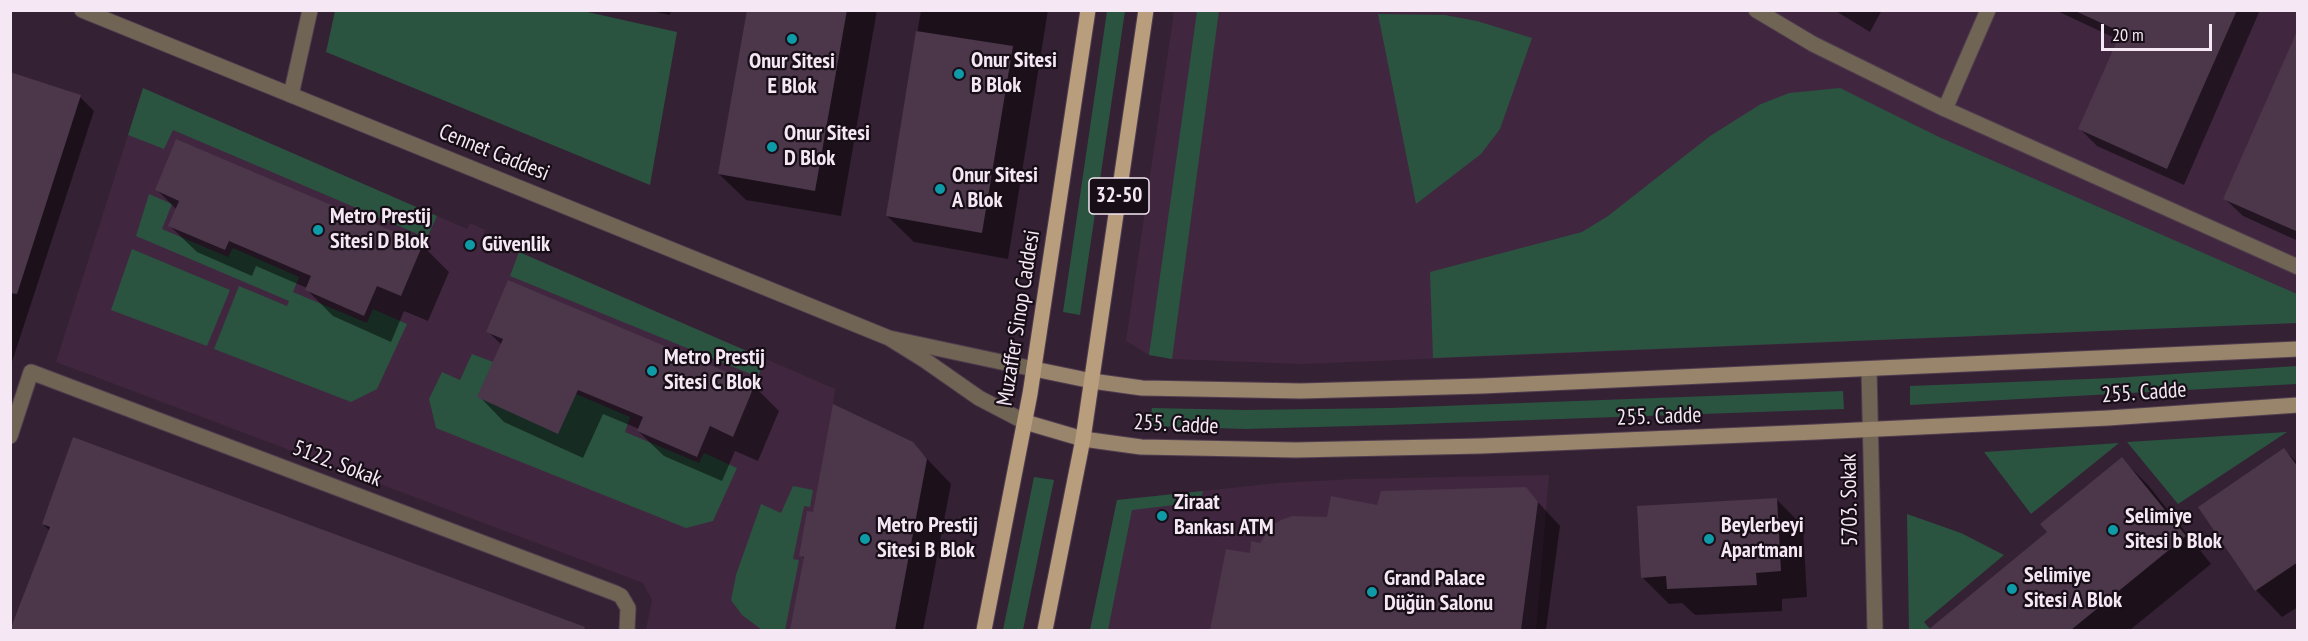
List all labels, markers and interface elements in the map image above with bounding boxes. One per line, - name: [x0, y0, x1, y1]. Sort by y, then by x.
- scale bar: [2104, 12, 2215, 50]
- text: 20 m: [2112, 23, 2144, 46]
- marker: Onur Sitesi E Blok: [785, 32, 799, 46]
- place label: Onur Sitesi B Blok: [971, 48, 1057, 100]
- place label: Onur Sitesi E Blok: [749, 49, 835, 100]
- marker: Onur Sitesi B Blok: [952, 67, 966, 81]
- street label: Cennet Caddesi: [435, 119, 553, 187]
- place label: Onur Sitesi D Blok: [784, 121, 870, 172]
- marker: Onur Sitesi D Blok: [765, 140, 779, 154]
- place label: Onur Sitesi A Blok: [952, 163, 1038, 214]
- road number: 32-50: [1089, 178, 1149, 214]
- marker: Onur Sitesi A Blok: [933, 182, 947, 196]
- place label: Metro Prestij Sitesi D Blok: [330, 204, 431, 255]
- marker: Metro Prestij Sitesi D Blok: [311, 223, 325, 237]
- street label: Muzaffer Sinop Caddesi: [992, 228, 1046, 408]
- place label: Güvenlik: [482, 232, 550, 258]
- marker: Güvenlik: [463, 238, 477, 252]
- place label: Metro Prestij Sitesi C Blok: [664, 345, 765, 396]
- marker: Metro Prestij Sitesi C Blok: [645, 364, 659, 378]
- street label: 255. Cadde: [2101, 377, 2187, 409]
- street label: 255. Cadde: [1616, 402, 1702, 432]
- street label: 255. Cadde: [1133, 410, 1219, 440]
- street label: 5122. Sokak: [289, 435, 385, 493]
- street label: 5703. Sokak: [1836, 453, 1864, 547]
- place label: Ziraat Bankası ATM: [1174, 490, 1274, 542]
- place label: Selimiye Sitesi b Blok: [2125, 504, 2222, 556]
- marker: Ziraat Bankası ATM: [1155, 509, 1169, 523]
- place label: Metro Prestij Sitesi B Blok: [877, 513, 978, 564]
- place label: Beylerbeyi Apartmanı: [1721, 513, 1804, 564]
- marker: Selimiye Sitesi b Blok: [2106, 523, 2120, 537]
- marker: Metro Prestij Sitesi B Blok: [858, 532, 872, 546]
- marker: Beylerbeyi Apartmanı: [1702, 532, 1716, 546]
- place label: Selimiye Sitesi A Blok: [2024, 563, 2122, 614]
- place label: Grand Palace Düğün Salonu: [1384, 566, 1493, 618]
- marker: Selimiye Sitesi A Blok: [2005, 582, 2019, 596]
- marker: Grand Palace Düğün Salonu: [1365, 585, 1379, 599]

